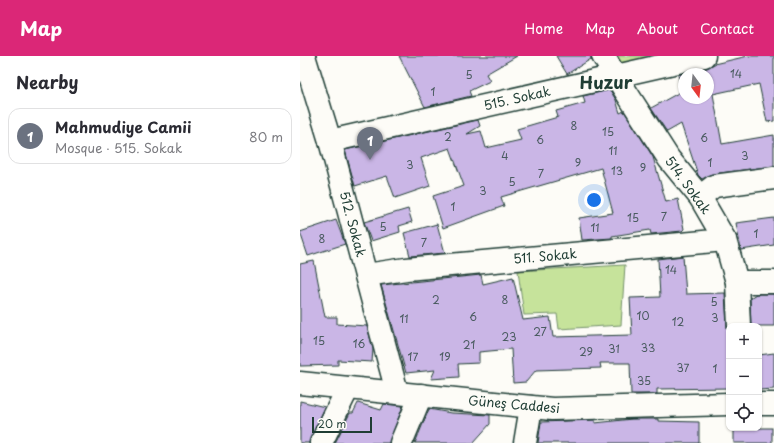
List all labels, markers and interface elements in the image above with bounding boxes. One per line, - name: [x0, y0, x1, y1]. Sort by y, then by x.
- text: Map: [20, 14, 62, 42]
- text: Home: [524, 18, 563, 39]
- text: Map: [585, 18, 615, 39]
- text: About: [637, 18, 678, 39]
- text: Contact: [700, 18, 754, 39]
- house number: 14: [730, 65, 742, 82]
- house number: 5: [465, 66, 473, 83]
- north arrow: [678, 68, 714, 104]
- text: Nearby: [16, 69, 78, 95]
- district label: Huzur: [580, 69, 633, 95]
- street label: 515. Sokak: [482, 80, 553, 114]
- house number: 1: [431, 83, 436, 100]
- text: Mahmudiye Camii: [55, 115, 191, 138]
- house number: 8: [571, 117, 578, 134]
- house number: 15: [602, 123, 614, 140]
- text: 1: [27, 127, 33, 146]
- text: 80 m: [249, 127, 283, 146]
- pin: 1: [357, 127, 383, 160]
- house number: 2: [444, 128, 452, 145]
- house number: 6: [700, 129, 708, 146]
- house number: 6: [536, 131, 544, 148]
- text: Mosque · 515. Sokak: [55, 138, 182, 157]
- house number: 11: [608, 142, 618, 159]
- house number: 4: [501, 147, 509, 164]
- house number: 3: [741, 147, 749, 164]
- street label: 514. Sokak: [661, 152, 716, 218]
- house number: 9: [575, 154, 581, 171]
- house number: 1: [708, 154, 713, 171]
- house number: 3: [406, 156, 414, 173]
- house number: 9: [640, 159, 646, 176]
- house number: 13: [611, 162, 623, 179]
- house number: 7: [538, 165, 544, 182]
- house number: 5: [508, 173, 516, 190]
- house number: 3: [479, 182, 487, 199]
- street label: 512. Sokak: [336, 189, 372, 260]
- your location: [584, 190, 604, 210]
- house number: 1: [451, 198, 456, 215]
- house number: 7: [661, 208, 667, 225]
- house number: 15: [627, 209, 639, 226]
- house number: 5: [379, 218, 387, 235]
- house number: 11: [590, 219, 600, 236]
- house number: 1: [754, 225, 759, 242]
- house number: 8: [319, 230, 326, 247]
- house number: 7: [421, 234, 427, 251]
- street label: 511. Sokak: [512, 243, 578, 268]
- house number: 14: [665, 261, 677, 278]
- house number: 2: [432, 291, 440, 308]
- house number: 8: [502, 291, 509, 308]
- house number: 5: [710, 293, 718, 310]
- house number: 10: [637, 307, 649, 324]
- house number: 6: [469, 308, 477, 325]
- house number: 3: [711, 309, 719, 326]
- house number: 11: [399, 310, 409, 327]
- house number: 12: [672, 313, 685, 330]
- house number: 27: [533, 323, 547, 340]
- map controls: [726, 323, 762, 431]
- button: +: [726, 323, 762, 359]
- house number: 23: [502, 328, 516, 345]
- house number: 15: [313, 332, 325, 349]
- house number: 16: [353, 335, 366, 352]
- house number: 21: [463, 336, 475, 353]
- house number: 33: [641, 339, 655, 356]
- house number: 31: [608, 340, 620, 357]
- house number: 29: [579, 343, 593, 360]
- house number: 17: [408, 348, 419, 365]
- house number: 19: [439, 348, 451, 365]
- house number: 37: [677, 359, 690, 376]
- button: −: [726, 359, 762, 395]
- house number: 1: [713, 360, 718, 377]
- house number: 35: [637, 372, 651, 389]
- street label: Güneş Caddesi: [467, 390, 561, 417]
- button: locate: [726, 395, 762, 431]
- scale bar: [312, 415, 372, 434]
- text: 20 m: [318, 415, 346, 432]

